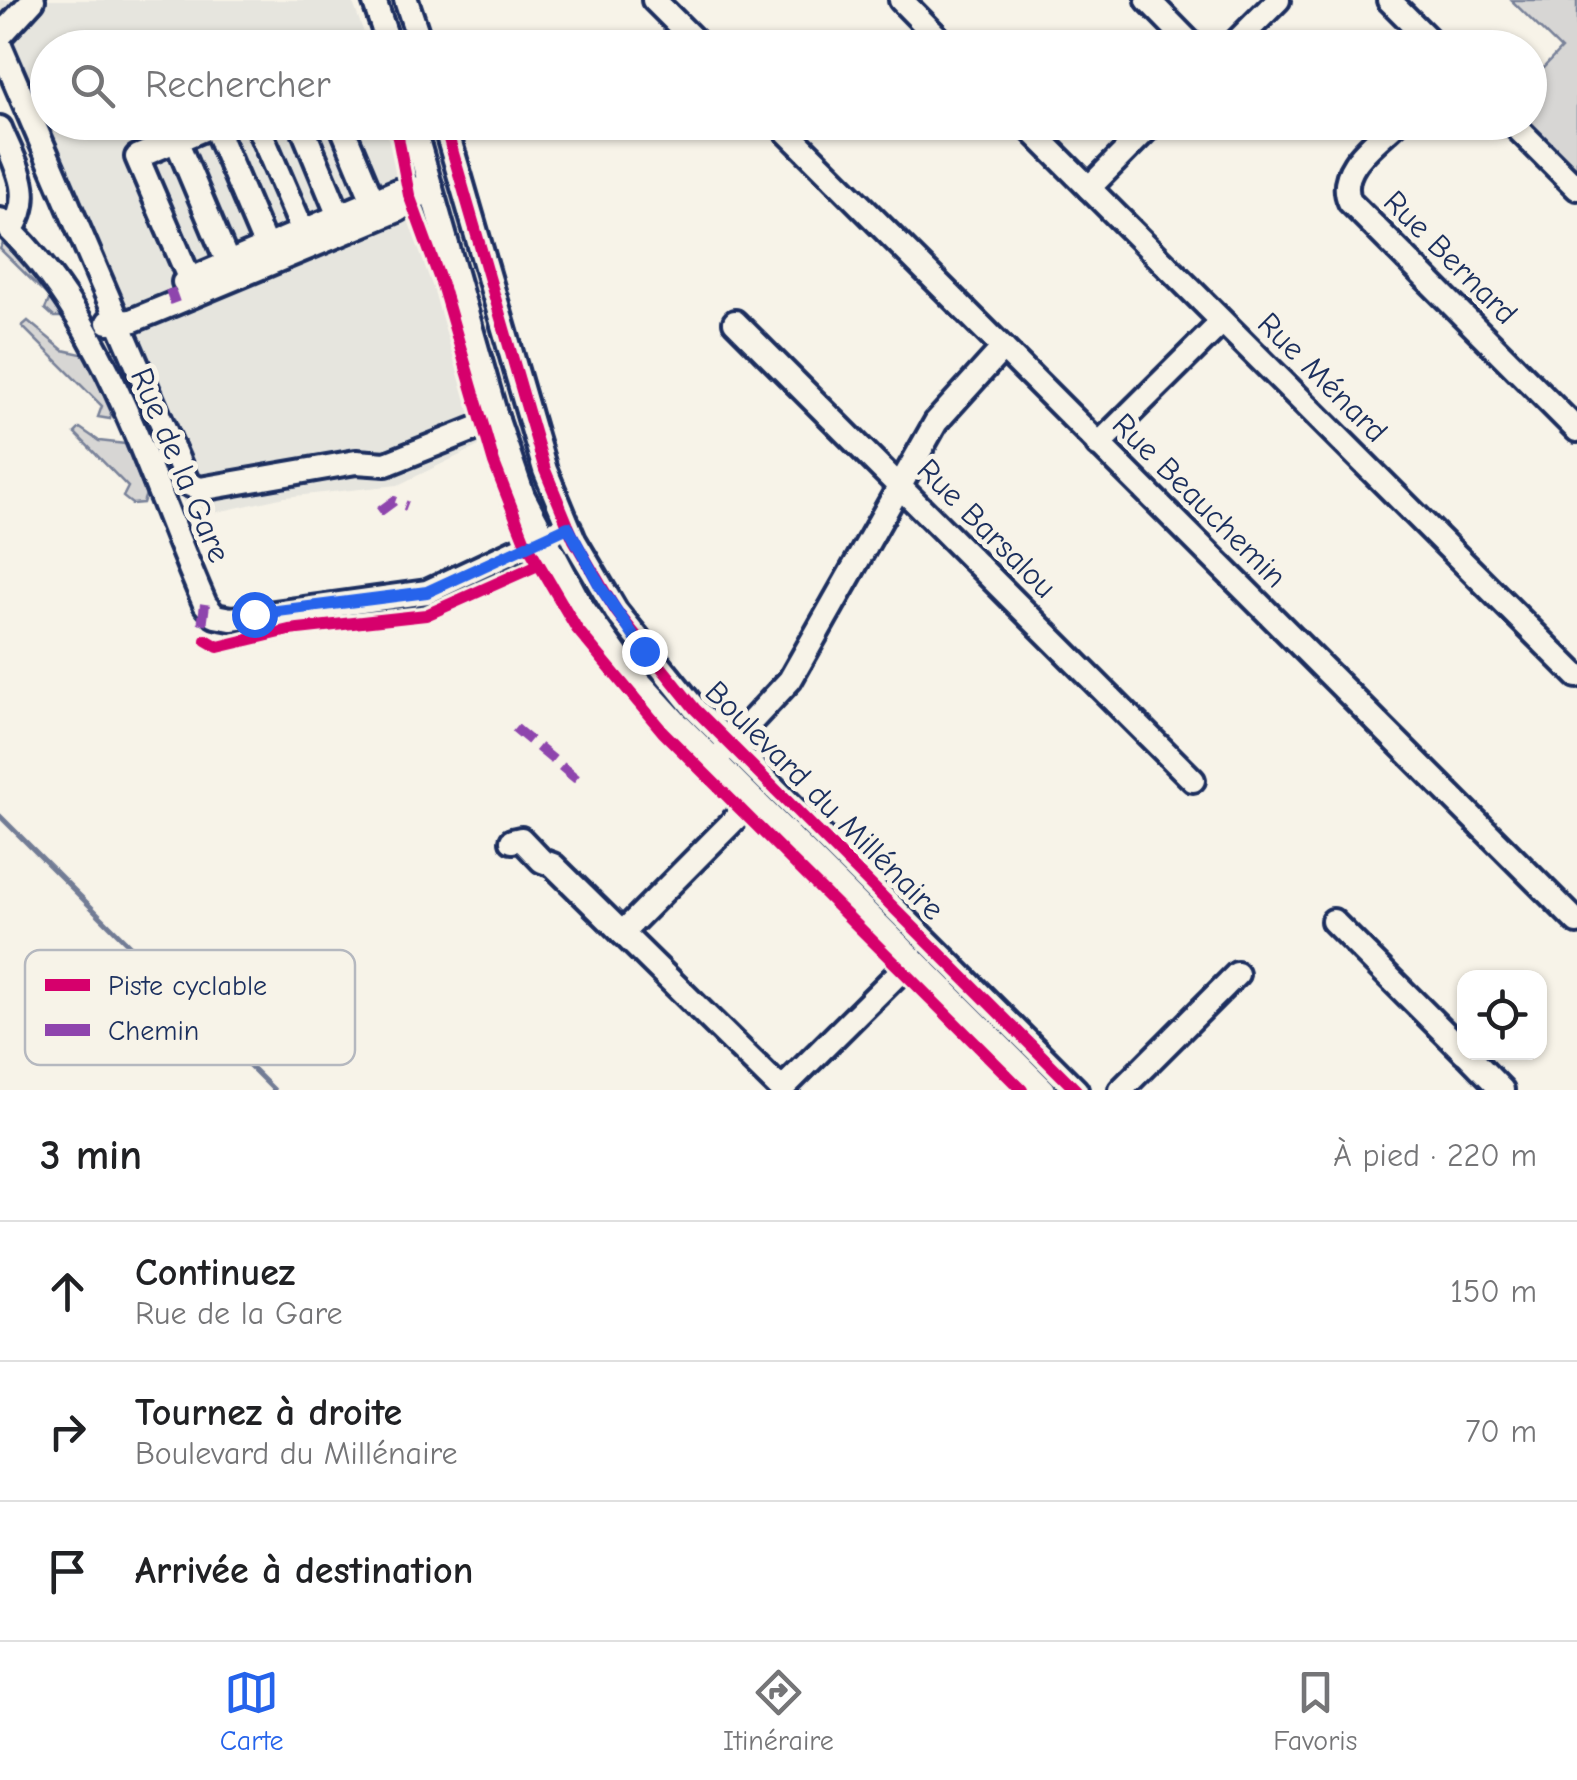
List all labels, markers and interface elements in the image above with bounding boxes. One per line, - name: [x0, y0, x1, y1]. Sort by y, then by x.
- search box: [30, 30, 1547, 140]
- icon: search: [65, 58, 120, 113]
- text: Rechercher: [145, 63, 331, 107]
- street label: Rue Bernard: [1376, 183, 1525, 332]
- street label: Rue Ménard: [1250, 305, 1395, 450]
- street label: Rue de la Gare: [123, 362, 238, 568]
- street label: Rue Beauchemin: [1105, 406, 1294, 595]
- street label: Rue Barsalou: [909, 451, 1064, 606]
- route start: [232, 592, 278, 638]
- route end: [622, 629, 668, 675]
- street label: Boulevard du Millénaire: [698, 673, 952, 927]
- legend: [25, 950, 355, 1065]
- text: Piste cyclable: [108, 970, 267, 1002]
- map controls: [1457, 970, 1547, 1060]
- button: locate: [1457, 970, 1547, 1060]
- text: Chemin: [108, 1015, 199, 1047]
- text: 3 min: [40, 1131, 142, 1180]
- text: À pied · 220 m: [1333, 1137, 1537, 1174]
- text: Continuez: [135, 1251, 295, 1295]
- icon: ahead: [40, 1264, 95, 1319]
- text: 150 m: [1450, 1273, 1537, 1310]
- text: Rue de la Gare: [135, 1295, 343, 1332]
- text: Tournez à droite: [135, 1391, 402, 1435]
- icon: right: [40, 1404, 95, 1459]
- text: 70 m: [1465, 1413, 1537, 1450]
- text: Boulevard du Millénaire: [135, 1435, 458, 1472]
- icon: arrive: [40, 1544, 95, 1599]
- text: Arrivée à destination: [135, 1549, 473, 1593]
- tab: Carte: [220, 1665, 284, 1757]
- tab: Itinéraire: [723, 1665, 834, 1757]
- tab: Favoris: [1273, 1665, 1357, 1757]

